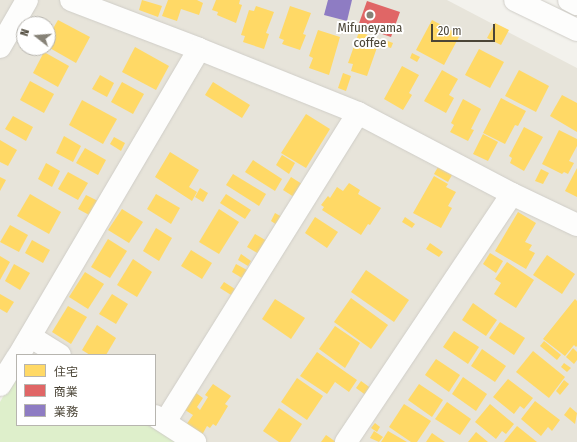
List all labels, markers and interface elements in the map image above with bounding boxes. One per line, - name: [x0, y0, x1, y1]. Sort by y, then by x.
- marker: Mifuneyama coffee: [365, 10, 375, 20]
- north arrow: [16, 16, 56, 56]
- scale bar: [433, 16, 497, 42]
- place label: Mifuneyama coffee: [338, 21, 402, 52]
- text: 20 m: [438, 24, 462, 38]
- text: N: [18, 28, 32, 38]
- legend: [16, 354, 156, 426]
- text: 住宅: [54, 365, 78, 379]
- text: 商業: [54, 385, 78, 399]
- text: 業務: [54, 405, 78, 419]

